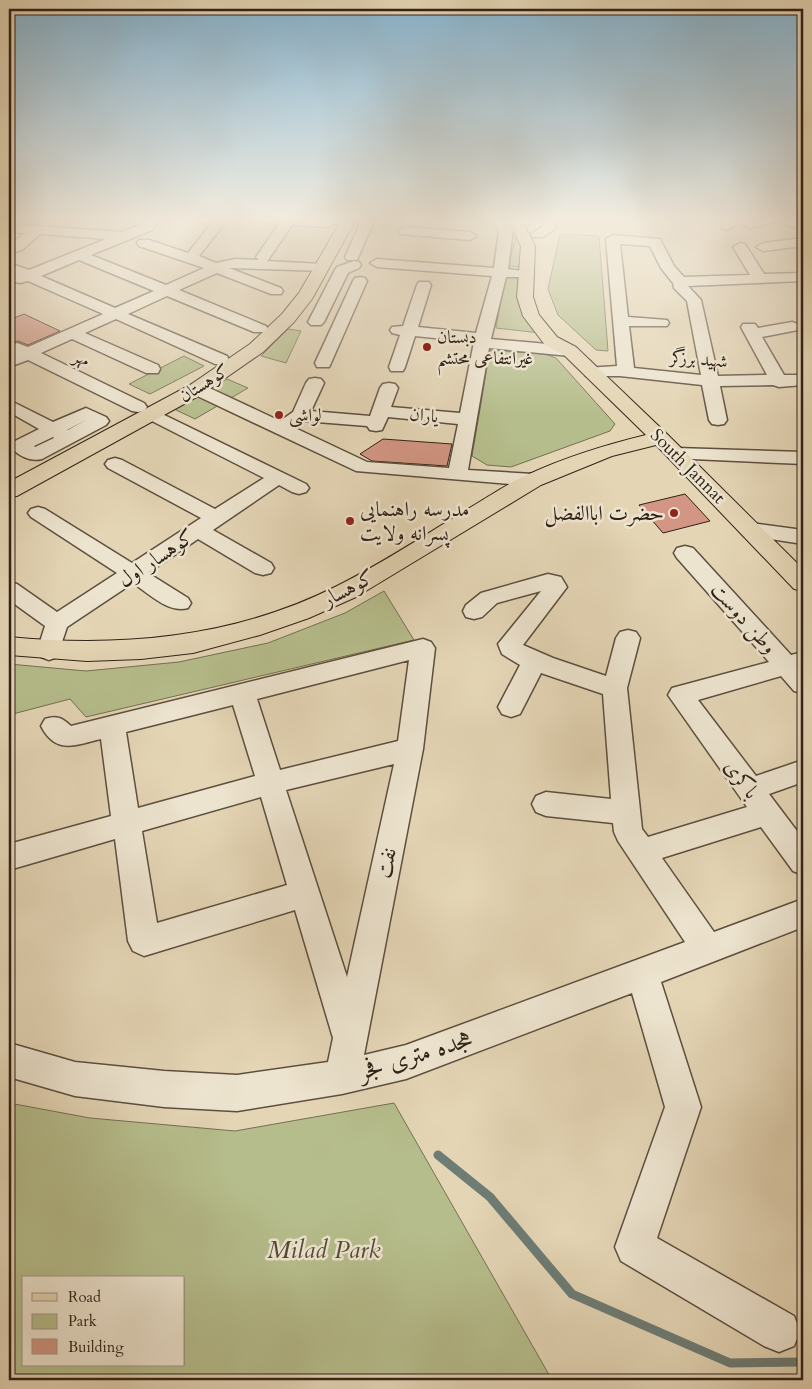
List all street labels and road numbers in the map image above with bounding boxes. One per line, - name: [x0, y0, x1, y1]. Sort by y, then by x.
- street label: مهر: [67, 343, 94, 373]
- street label: شهید برزگر: [667, 344, 729, 374]
- street label: کوهستان: [174, 358, 234, 409]
- street label: یاران: [408, 402, 441, 430]
- street label: South Jannat: [645, 423, 731, 510]
- street label: کوهسار اول: [112, 522, 200, 595]
- street label: کوهسار: [315, 563, 380, 615]
- street label: وطن دوست: [704, 576, 784, 660]
- street label: باکری: [717, 754, 766, 805]
- street label: نفت: [369, 845, 404, 881]
- street label: هجده متری فجر: [351, 1021, 477, 1089]

